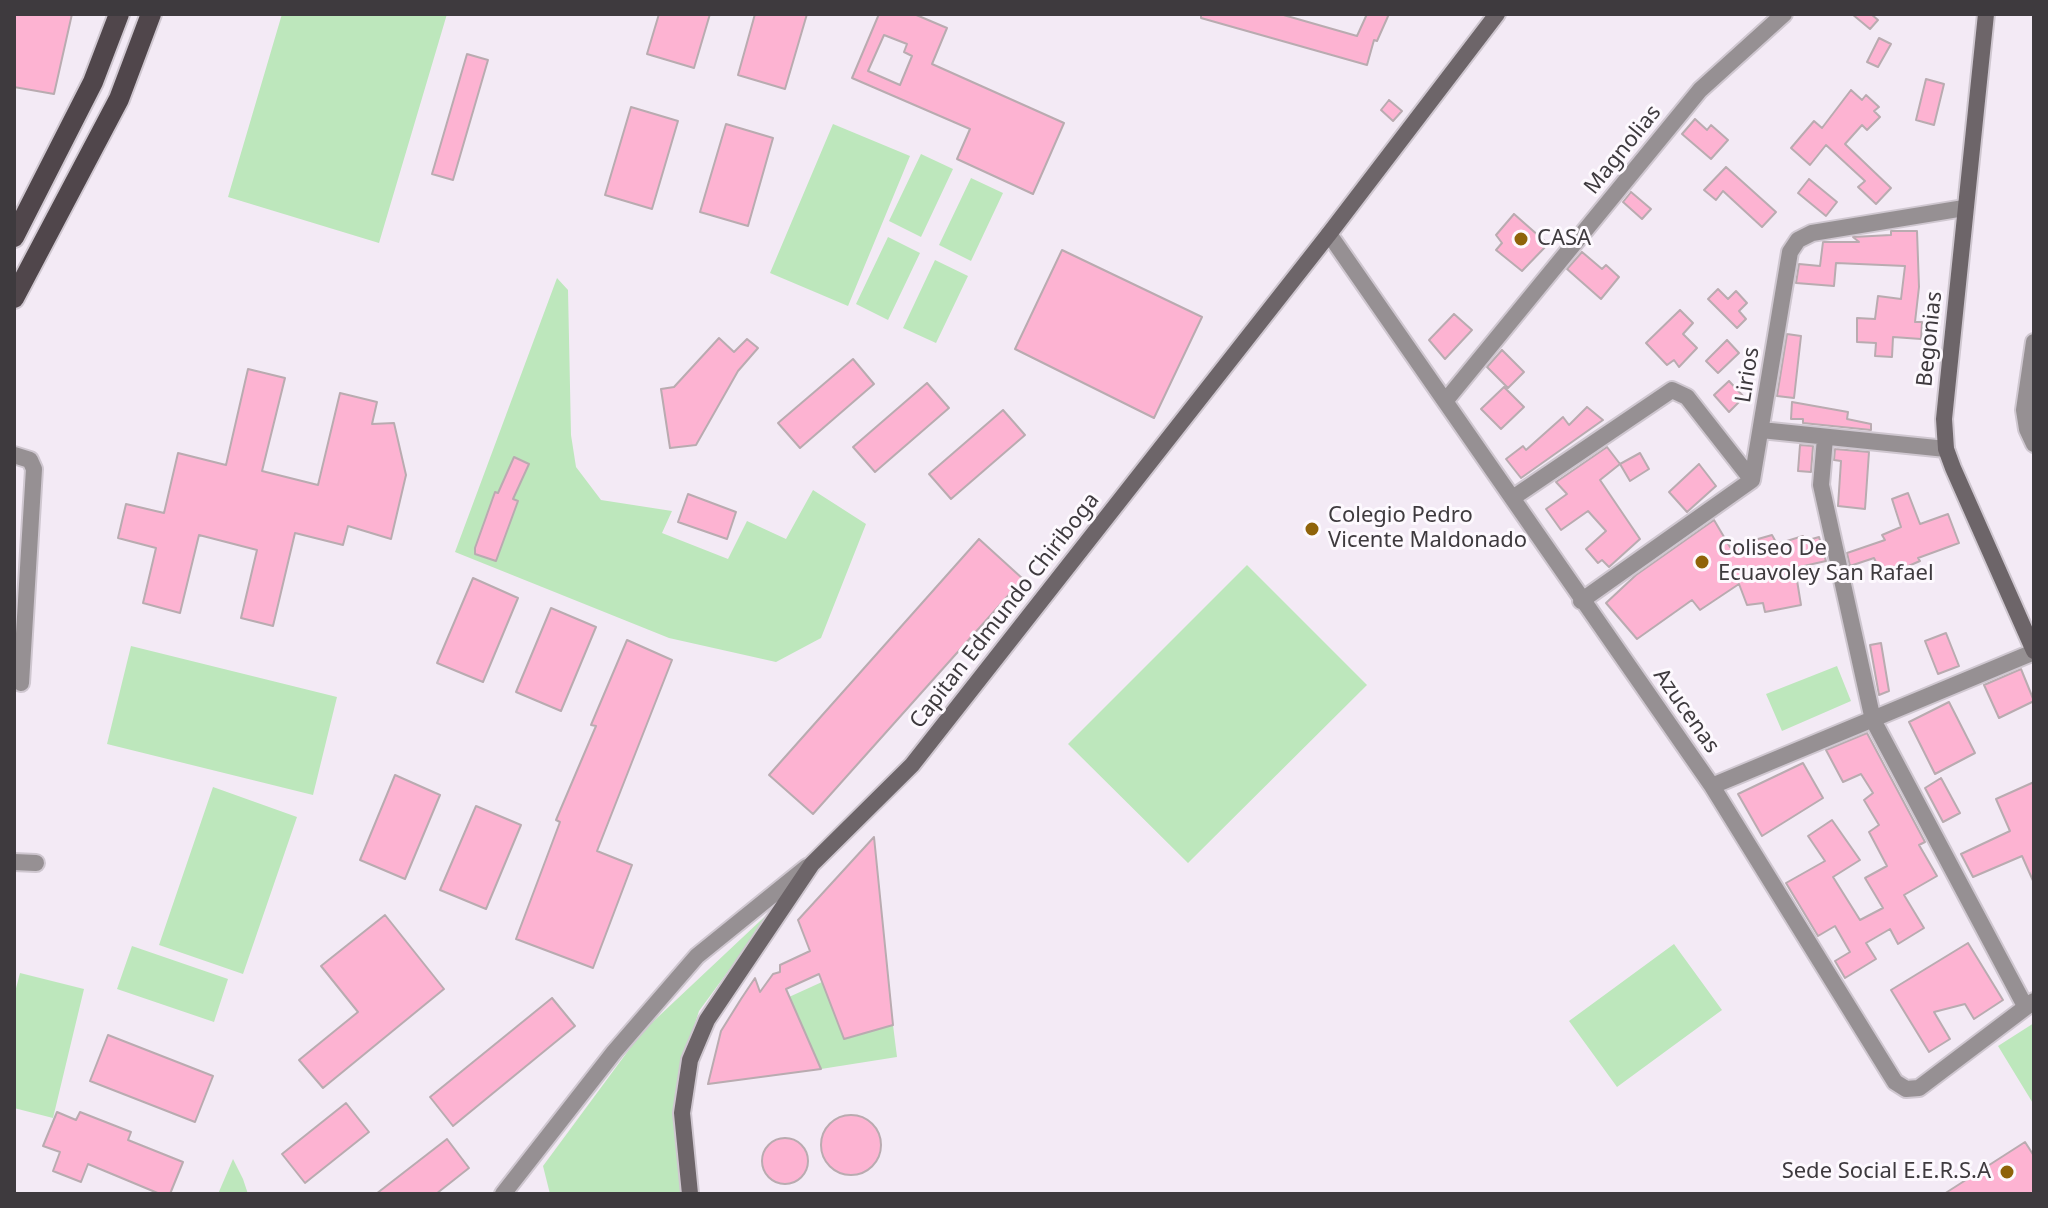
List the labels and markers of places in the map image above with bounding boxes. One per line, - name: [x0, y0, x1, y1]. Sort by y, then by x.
- place label: CASA: [1537, 226, 1591, 252]
- marker: CASA: [1512, 230, 1530, 248]
- place label: Colegio Pedro Vicente Maldonado: [1328, 503, 1527, 554]
- marker: Colegio Pedro Vicente Maldonado: [1303, 520, 1321, 538]
- place label: Coliseo De Ecuavoley San Rafael: [1718, 536, 1934, 588]
- marker: Coliseo De Ecuavoley San Rafael: [1693, 553, 1711, 571]
- place label: Sede Social E.E.R.S.A: [1782, 1159, 1991, 1185]
- marker: Sede Social E.E.R.S.A: [1998, 1163, 2016, 1181]

